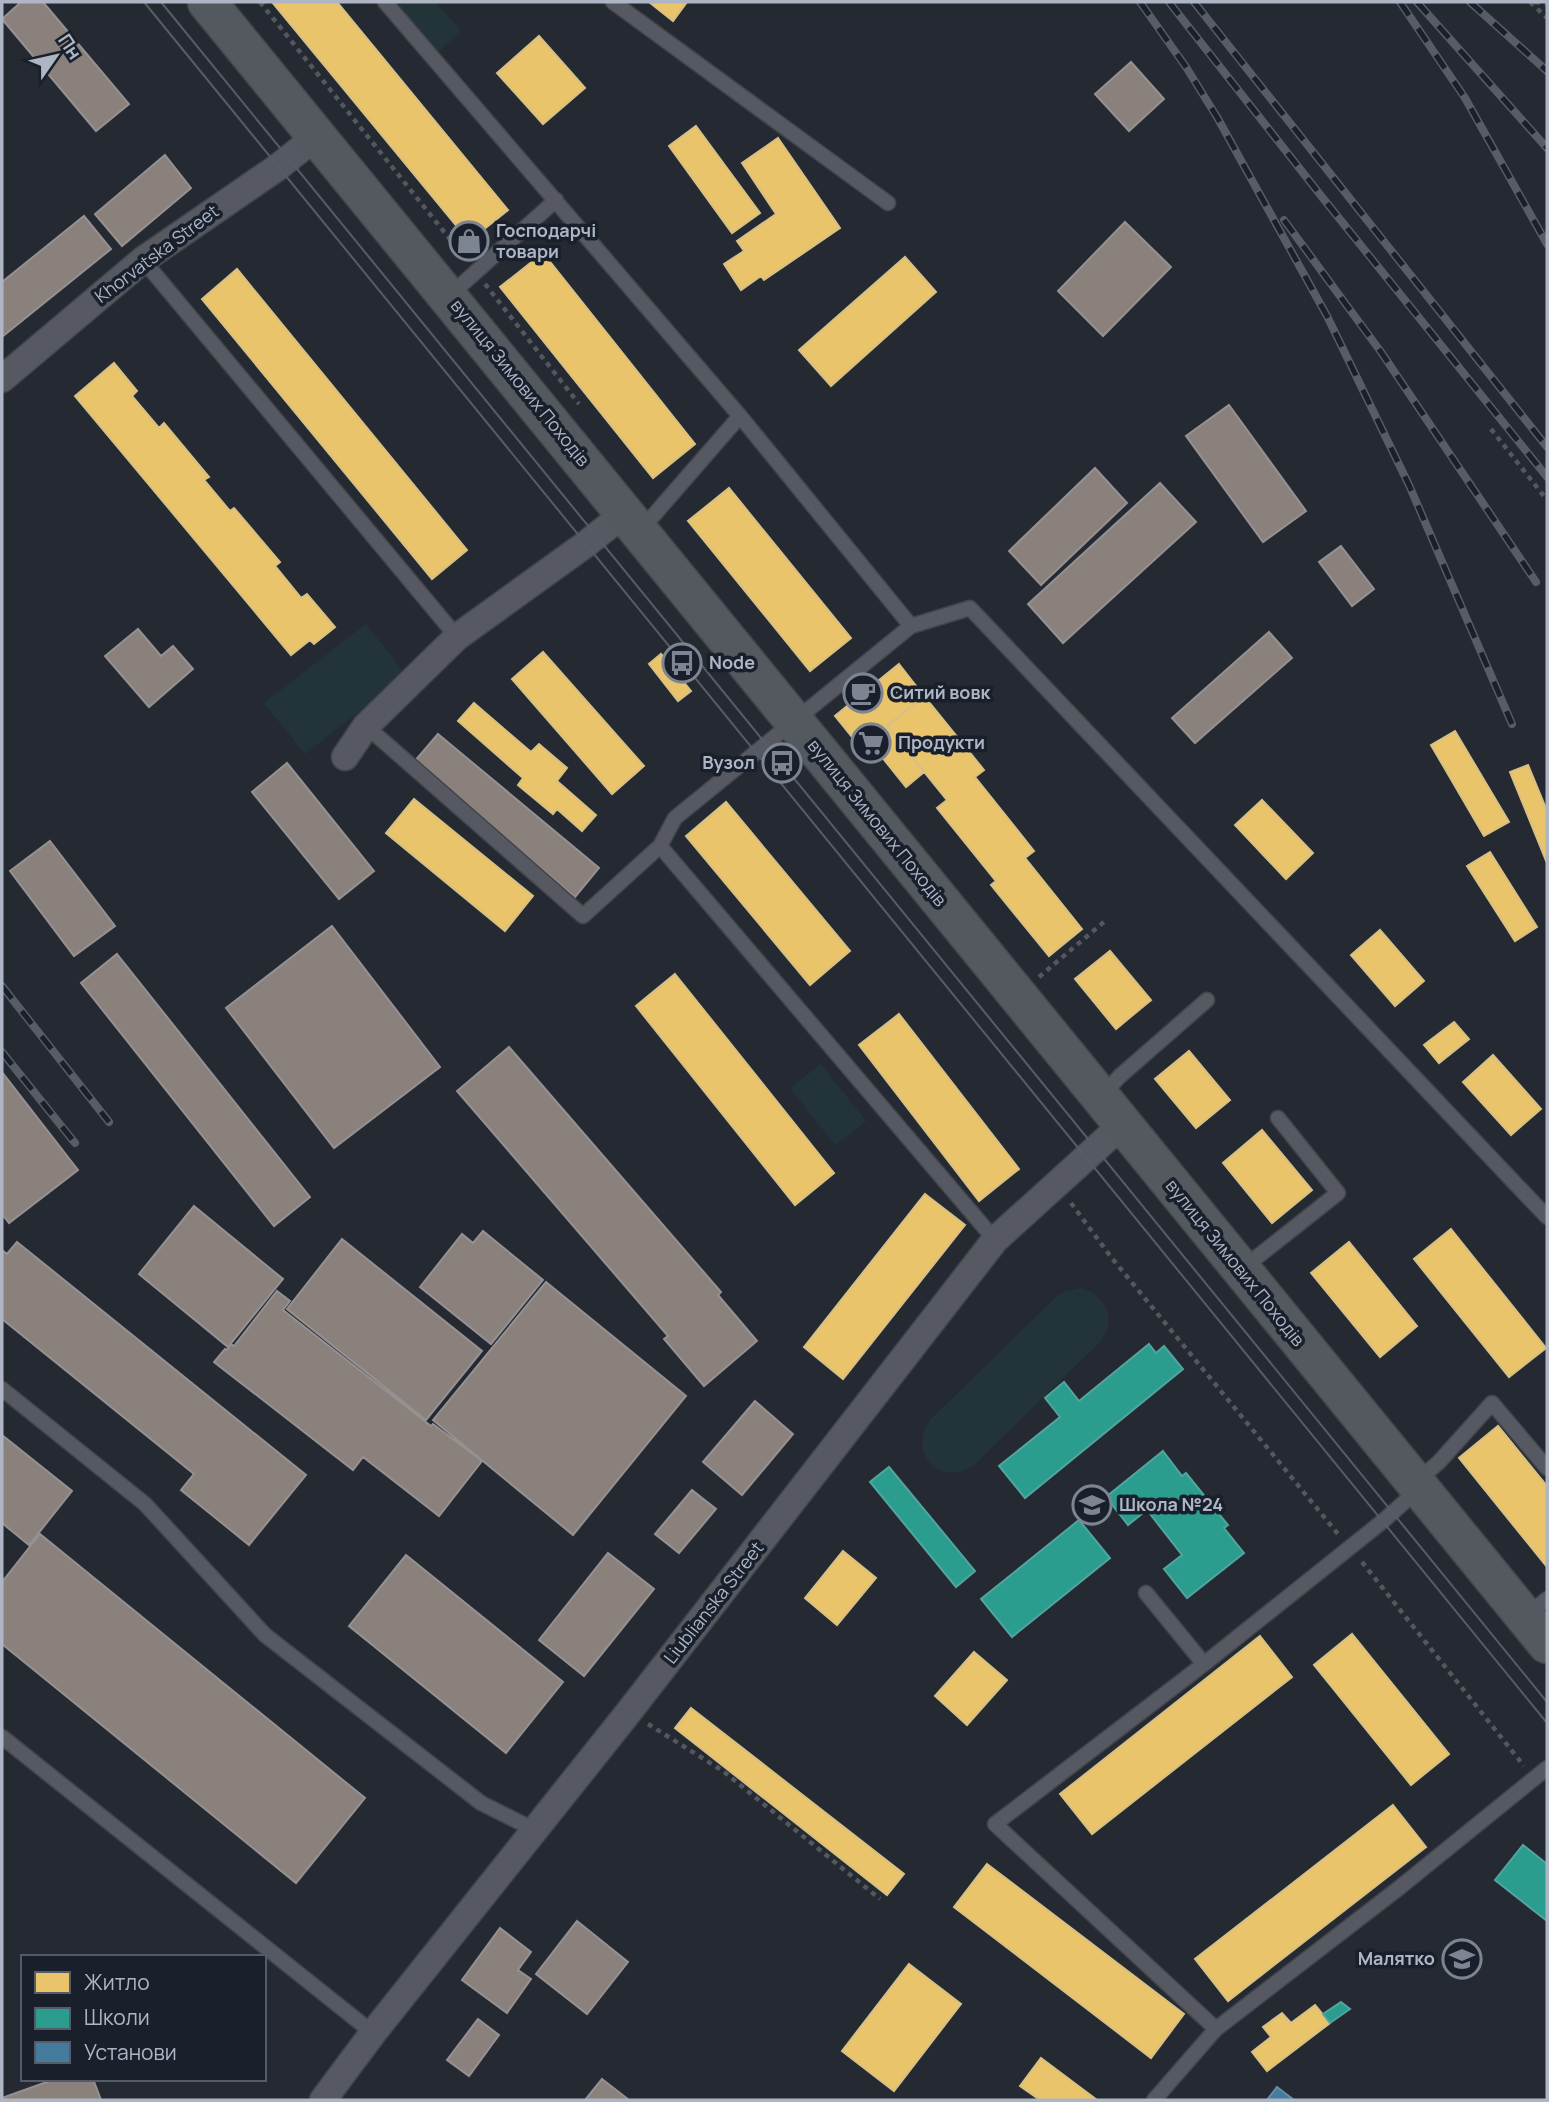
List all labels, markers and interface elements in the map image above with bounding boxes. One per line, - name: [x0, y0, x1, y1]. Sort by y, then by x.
- north arrow: [21, 21, 91, 91]
- text: Пн: [52, 29, 88, 64]
- street label: Khorvatska Street: [90, 199, 223, 308]
- place label: Господарчі товари: [496, 218, 596, 263]
- shop icon: Господарчі товари: [448, 220, 490, 262]
- street label: вулиця Зимових Походів: [446, 294, 596, 471]
- bus stop icon: Node: [661, 642, 703, 684]
- place label: Node: [709, 650, 755, 674]
- cafe icon: Ситий вовк: [842, 672, 884, 714]
- place label: Ситий вовк: [890, 680, 992, 704]
- supermarket icon: Продукти: [850, 722, 892, 764]
- place label: Продукти: [898, 730, 985, 754]
- street label: вулиця Зимових Походів: [803, 734, 953, 911]
- bus stop icon: Вузол: [761, 742, 803, 784]
- place label: Вузол: [702, 750, 755, 774]
- street label: вулиця Зимових Походів: [1161, 1174, 1311, 1351]
- school or university icon: Школа №24: [1071, 1484, 1113, 1526]
- place label: Школа №24: [1119, 1492, 1223, 1516]
- street label: Liublianska Street: [658, 1536, 768, 1668]
- school or university icon: Малятко: [1441, 1938, 1483, 1980]
- place label: Малятко: [1358, 1946, 1435, 1970]
- legend: [21, 1955, 266, 2081]
- text: Житло: [84, 1968, 150, 1996]
- text: Школи: [84, 2003, 150, 2031]
- text: Установи: [84, 2038, 177, 2066]

